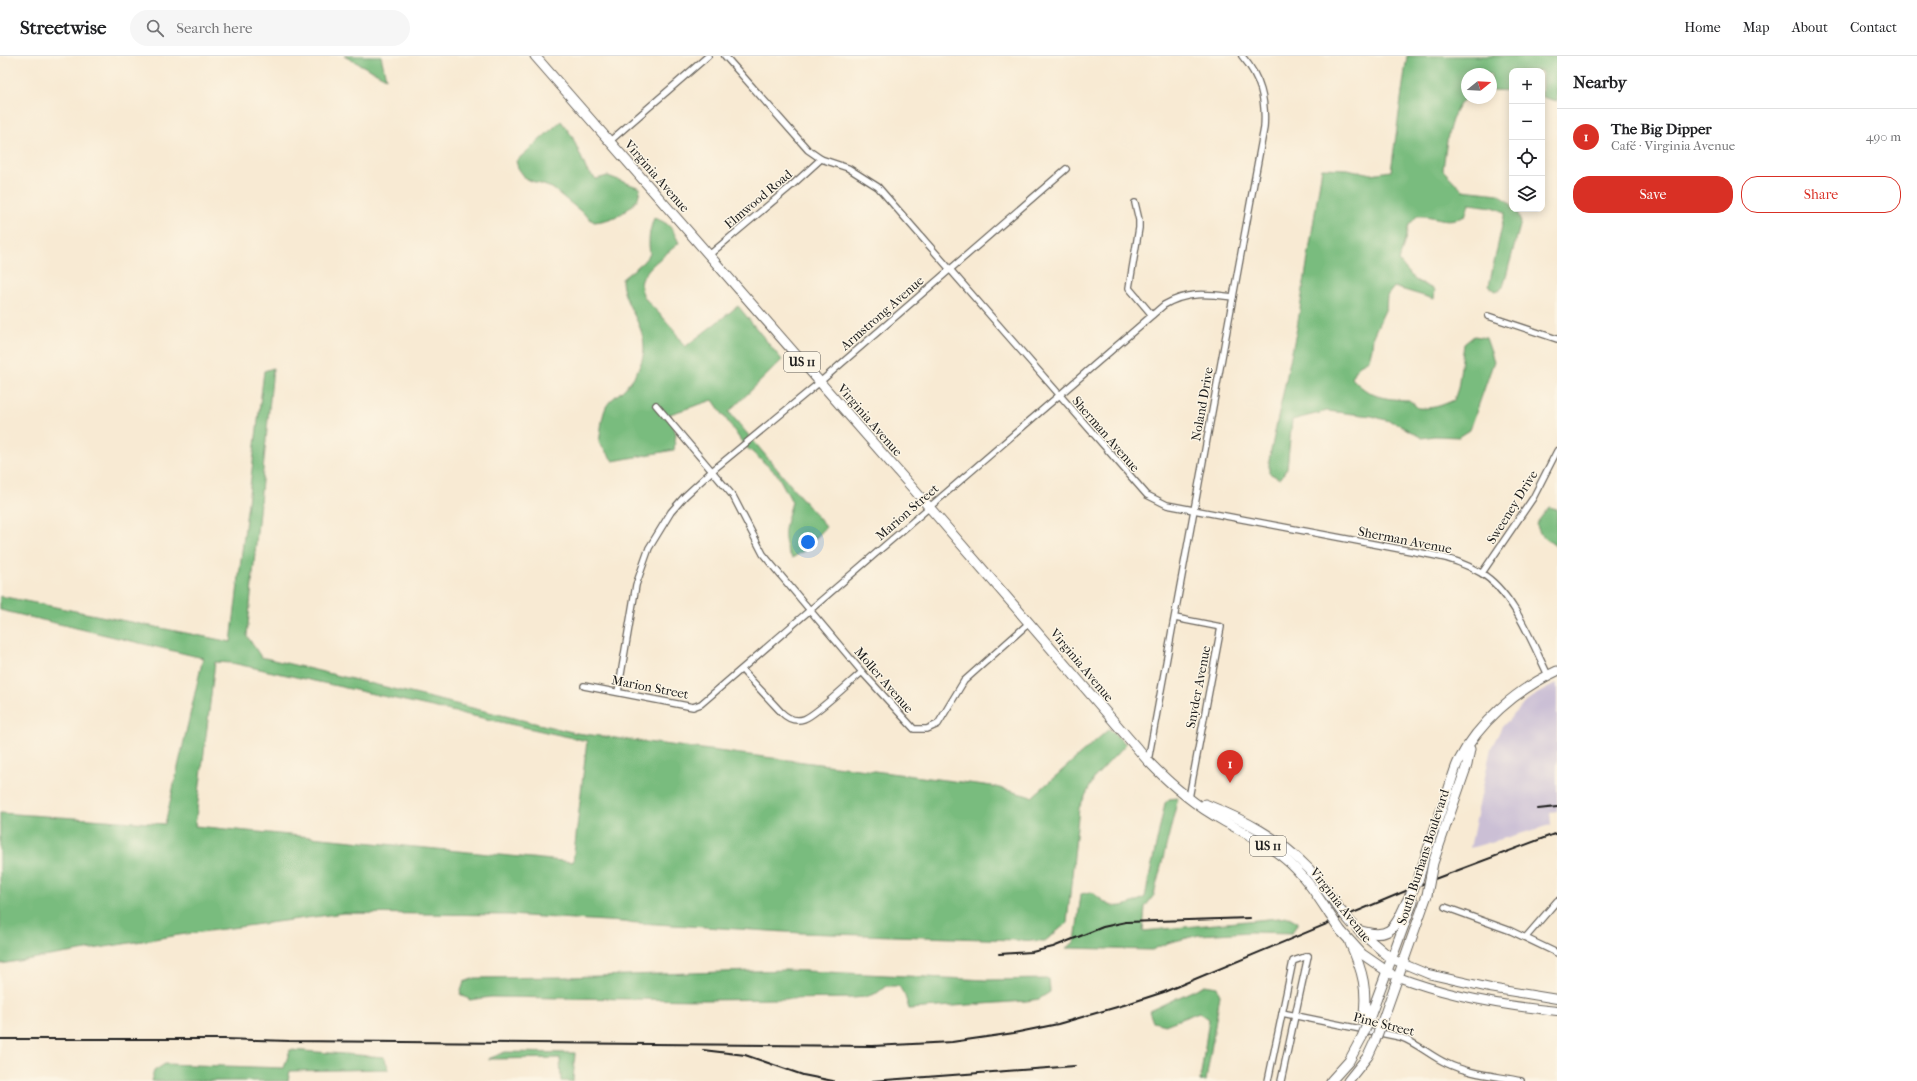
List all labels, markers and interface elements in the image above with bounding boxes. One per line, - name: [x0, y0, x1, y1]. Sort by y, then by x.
- search box: [130, 10, 410, 46]
- text: Streetwise: [20, 17, 106, 39]
- icon: search: [144, 17, 166, 39]
- text: Search here: [176, 19, 252, 37]
- text: Home: [1684, 19, 1721, 36]
- text: Map: [1743, 19, 1770, 36]
- text: About: [1792, 19, 1828, 36]
- text: Contact: [1850, 19, 1897, 36]
- north arrow: [1461, 68, 1497, 104]
- map controls: [1509, 68, 1545, 212]
- button: +: [1509, 68, 1545, 104]
- text: Nearby: [1573, 72, 1627, 92]
- button: −: [1509, 104, 1545, 140]
- text: The Big Dipper: [1611, 120, 1712, 138]
- text: 1: [1584, 129, 1588, 144]
- text: 490 m: [1866, 129, 1901, 144]
- street label: Virginia Avenue: [621, 136, 693, 216]
- text: Café · Virginia Avenue: [1611, 138, 1735, 153]
- button: locate: [1509, 140, 1545, 176]
- street label: Elmwood Road: [721, 166, 796, 232]
- button: layers: [1509, 176, 1545, 212]
- button: Save: [1573, 176, 1733, 213]
- button: Share: [1741, 176, 1901, 213]
- street label: Armstrong Avenue: [837, 272, 927, 354]
- road number: US 11: [784, 352, 820, 372]
- street label: Noland Drive: [1188, 365, 1216, 442]
- street label: Virginia Avenue: [834, 380, 906, 460]
- street label: Sherman Avenue: [1069, 393, 1143, 475]
- street label: Sweeney Drive: [1483, 467, 1541, 547]
- street label: Marion Street: [873, 480, 942, 543]
- street label: Sherman Avenue: [1357, 524, 1454, 557]
- your location: [798, 532, 818, 552]
- street label: Virginia Avenue: [1046, 625, 1117, 705]
- street label: Moller Avenue: [851, 644, 917, 716]
- street label: Snyder Avenue: [1183, 644, 1213, 730]
- street label: Marion Street: [610, 672, 690, 702]
- pin: 1: [1217, 750, 1243, 783]
- street label: South Burhans Boulevard: [1394, 786, 1452, 927]
- road number: US 11: [1250, 836, 1286, 856]
- street label: Virginia Avenue: [1307, 864, 1375, 946]
- street label: Pine Street: [1352, 1009, 1417, 1039]

